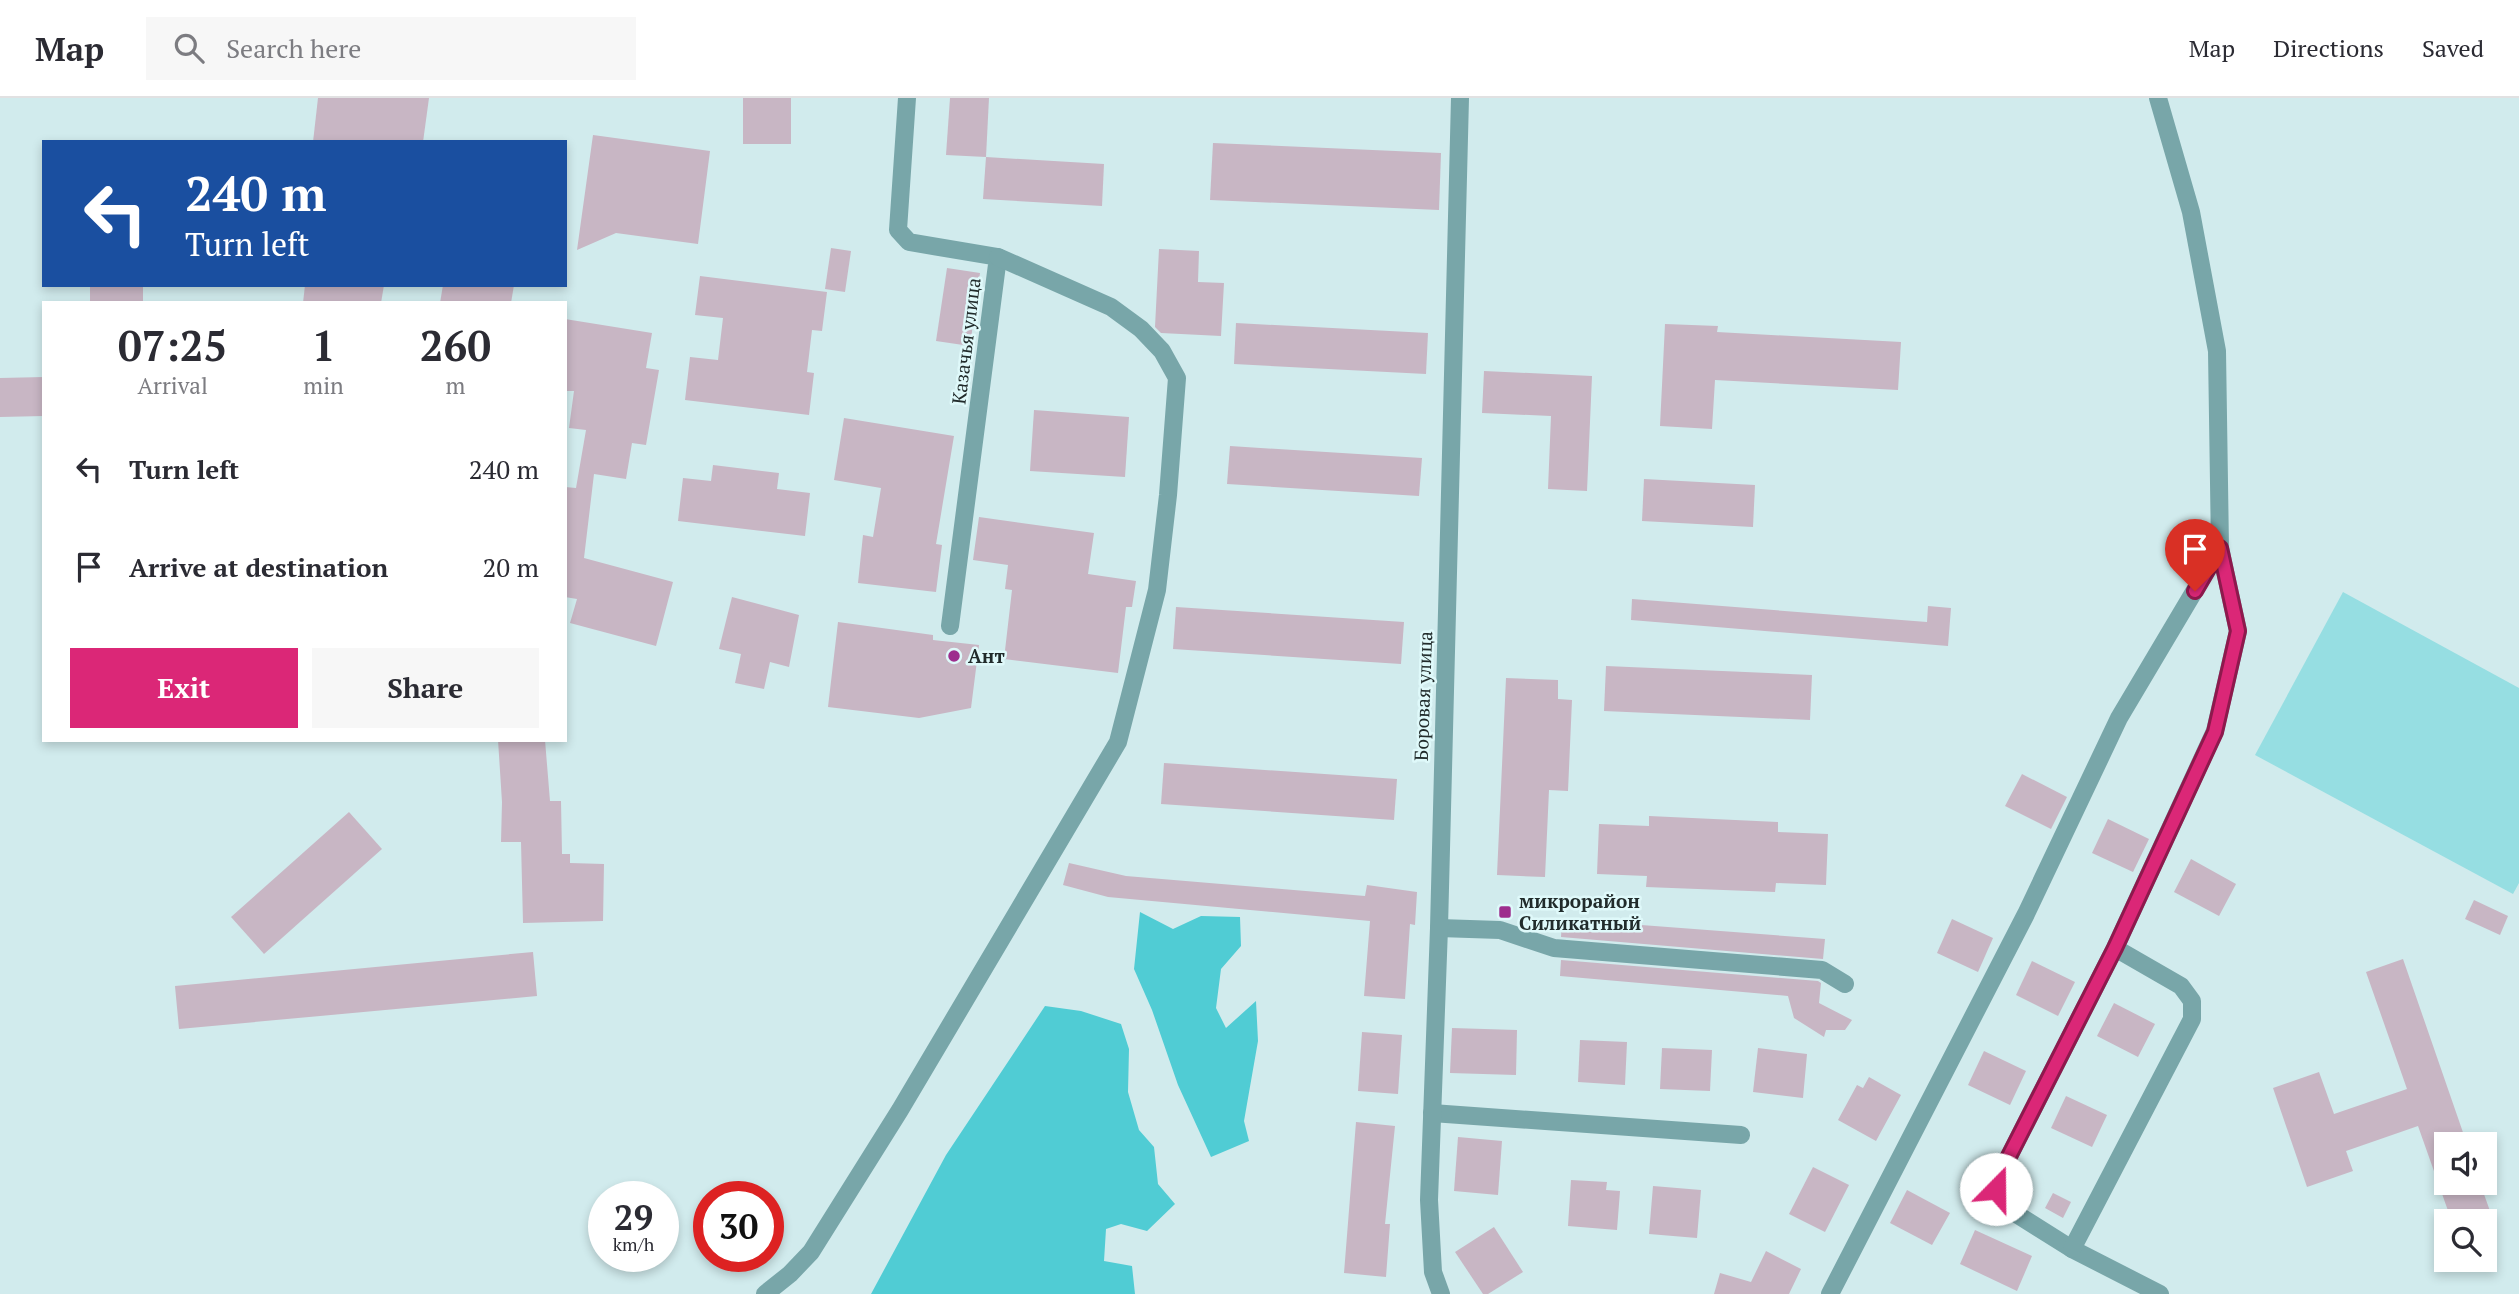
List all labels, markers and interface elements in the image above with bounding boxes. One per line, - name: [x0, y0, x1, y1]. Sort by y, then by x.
- search box: [146, 17, 636, 80]
- text: Map: [35, 27, 104, 70]
- icon: search: [170, 29, 208, 67]
- text: Search here: [226, 31, 361, 65]
- text: Map: [2189, 32, 2235, 64]
- text: Directions: [2273, 32, 2384, 64]
- text: Saved: [2422, 32, 2484, 64]
- text: 240 m: [185, 160, 327, 225]
- icon: left: [70, 168, 161, 259]
- text: Turn left: [185, 223, 309, 265]
- street label: Казачья улица: [945, 276, 986, 406]
- text: 07:25: [118, 317, 227, 373]
- text: 1: [312, 317, 335, 373]
- text: 260: [420, 317, 491, 373]
- text: Arrival: [137, 370, 208, 401]
- text: min: [303, 370, 344, 401]
- text: m: [445, 370, 465, 401]
- icon: left: [70, 450, 108, 488]
- text: Turn left: [129, 452, 239, 486]
- text: 240 m: [469, 452, 539, 486]
- pin: [2165, 519, 2225, 591]
- icon: arrive: [2176, 530, 2214, 568]
- icon: arrive: [70, 548, 108, 586]
- text: Arrive at destination: [129, 550, 388, 584]
- text: 20 m: [483, 550, 539, 584]
- street label: Боровая улица: [1408, 630, 1437, 761]
- place label: Ант: [968, 643, 1005, 668]
- button: Exit: [70, 648, 298, 728]
- button: Share: [312, 648, 539, 728]
- marker: Ант: [946, 648, 962, 664]
- place label: микрорайон Силикатный: [1519, 888, 1642, 935]
- marker: микрорайон Силикатный: [1497, 904, 1513, 920]
- map controls: [2434, 1132, 2497, 1272]
- button: sound: [2434, 1132, 2497, 1195]
- position arrow: [1959, 1152, 2033, 1226]
- speed limit sign: 30: [693, 1181, 784, 1272]
- text: 29: [614, 1194, 653, 1240]
- button: search: [2434, 1209, 2497, 1272]
- text: km/h: [613, 1232, 654, 1256]

